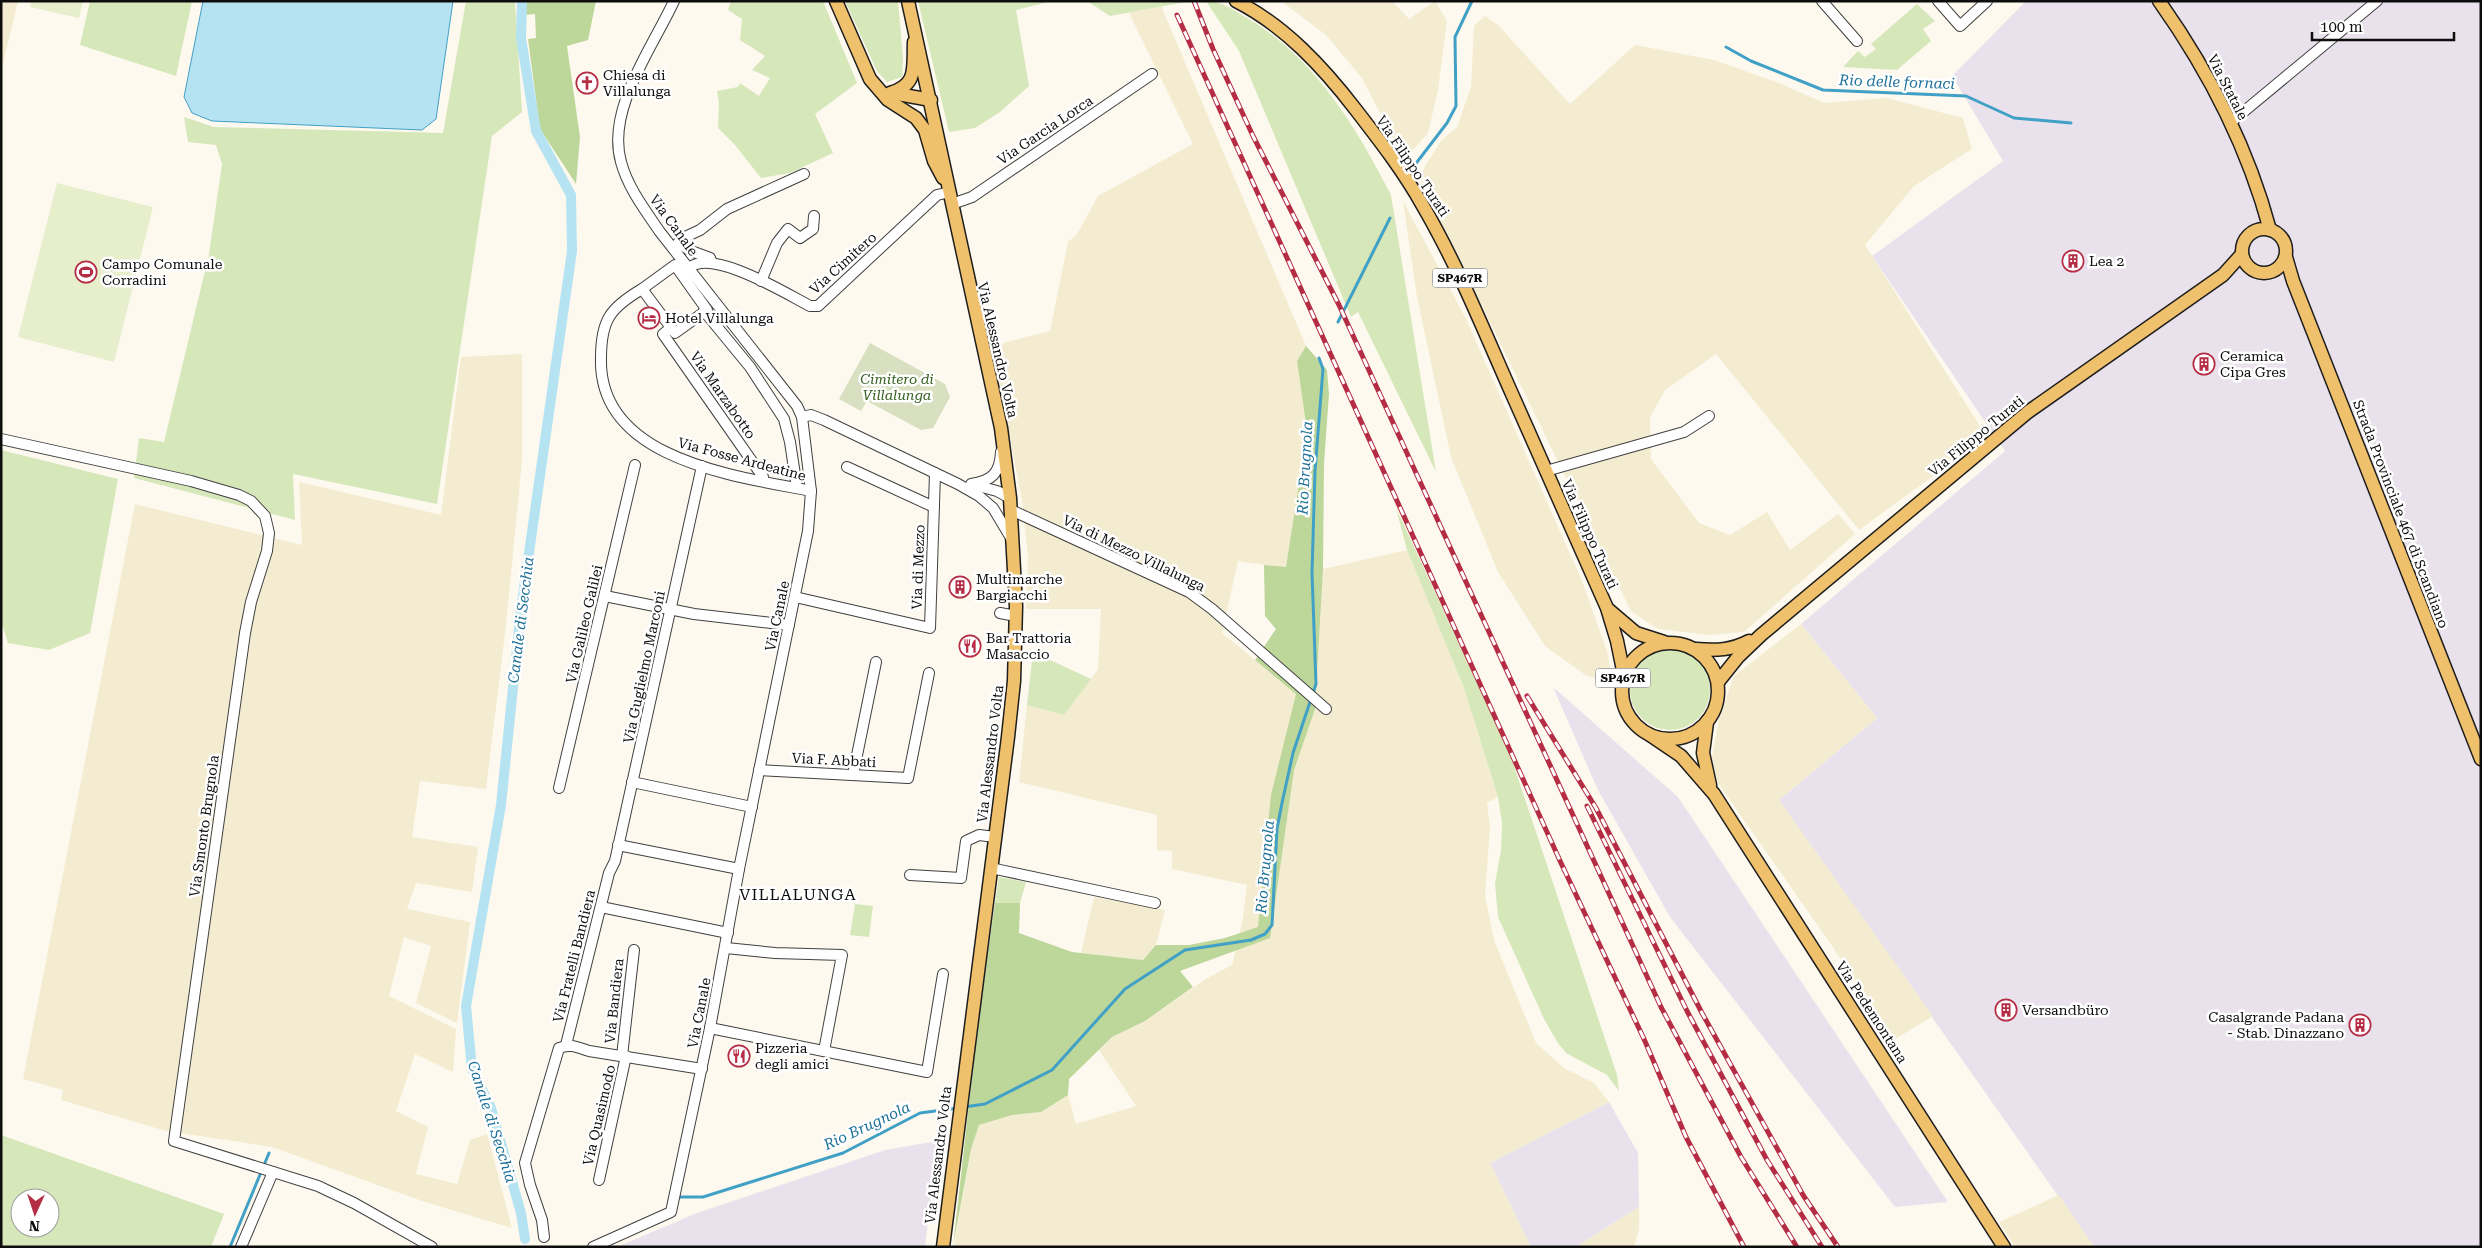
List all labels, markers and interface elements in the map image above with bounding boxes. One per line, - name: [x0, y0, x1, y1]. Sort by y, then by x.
- scale bar: [2312, 10, 2454, 42]
- text: 100 m: [2320, 18, 2363, 36]
- street label: Via Statale: [2205, 52, 2251, 123]
- place label: Chiesa di Villalunga: [603, 67, 671, 99]
- church icon: Chiesa di Villalunga: [575, 71, 599, 95]
- water label: Rio delle fornaci: [1838, 71, 1956, 93]
- street label: Via Garcia Lorca: [994, 92, 1096, 168]
- street label: Via Filippo Turati: [1373, 113, 1453, 220]
- street label: Via Canale: [646, 191, 702, 259]
- street label: Via Cimitero: [806, 229, 880, 297]
- building icon: Lea 2: [2061, 249, 2085, 273]
- place label: Lea 2: [2089, 253, 2124, 269]
- place label: Campo Comunale Corradini: [102, 256, 223, 288]
- sports icon: Campo Comunale Corradini: [74, 260, 98, 284]
- road number: SP467R: [1432, 268, 1488, 288]
- street label: Via Alessandro Volta: [975, 281, 1021, 420]
- hotel icon: Hotel Villalunga: [637, 306, 661, 330]
- place label: Hotel Villalunga: [665, 310, 774, 326]
- street label: Via Marzabotto: [687, 348, 759, 442]
- place label: Ceramica Cipa Gres: [2220, 348, 2286, 380]
- building icon: Ceramica Cipa Gres: [2192, 352, 2216, 376]
- park label: Cimitero di Villalunga: [860, 371, 934, 403]
- street label: Via Filippo Turati: [1925, 392, 2027, 479]
- street label: Strada Provinciale 467 di Scandiano: [2350, 398, 2452, 630]
- water label: Rio Brugnola: [1294, 421, 1316, 516]
- street label: Via Fosse Ardeatine: [676, 434, 808, 484]
- street label: Via Filippo Turati: [1559, 477, 1622, 592]
- street label: Via di Mezzo Villalunga: [1060, 512, 1208, 595]
- street label: Via di Mezzo: [909, 524, 927, 610]
- water label: Canale di Secchia: [504, 556, 538, 684]
- street label: Via Galileo Galilei: [563, 563, 606, 685]
- place label: Multimarche Bargiacchi: [976, 571, 1063, 603]
- building icon: Multimarche Bargiacchi: [948, 575, 972, 599]
- street label: Via Canale: [762, 579, 792, 653]
- street label: Via Guglielmo Marconi: [620, 589, 668, 745]
- place label: Bar Trattoria Masaccio: [986, 630, 1072, 662]
- restaurant icon: Bar Trattoria Masaccio: [958, 634, 982, 658]
- road number: SP467R: [1596, 668, 1650, 688]
- street label: Via Alessandro Volta: [974, 684, 1006, 824]
- street label: Via F. Abbati: [791, 750, 877, 770]
- street label: Via Smonto Brugnola: [186, 754, 222, 898]
- water label: Rio Brugnola: [1252, 820, 1278, 915]
- district label: VILLALUNGA: [739, 885, 857, 904]
- street label: Via Fratelli Bandiera: [550, 888, 598, 1024]
- street label: Via Bandiera: [602, 957, 626, 1044]
- street label: Via Pedemontana: [1833, 958, 1911, 1066]
- street label: Via Canale: [684, 976, 714, 1050]
- building icon: Versandbüro: [1994, 998, 2018, 1022]
- place label: Versandbüro: [2022, 1002, 2109, 1018]
- place label: Casalgrande Padana - Stab. Dinazzano: [2208, 1009, 2344, 1041]
- building icon: Casalgrande Padana - Stab. Dinazzano: [2348, 1013, 2372, 1037]
- place label: Pizzeria degli amici: [755, 1040, 830, 1072]
- restaurant icon: Pizzeria degli amici: [727, 1044, 751, 1068]
- water label: Canale di Secchia: [464, 1059, 520, 1185]
- street label: Via Quasimodo: [580, 1063, 618, 1167]
- street label: Via Alessandro Volta: [922, 1085, 954, 1225]
- water label: Rio Brugnola: [820, 1098, 913, 1154]
- north arrow: [10, 1188, 60, 1238]
- text: N: [28, 1218, 40, 1234]

